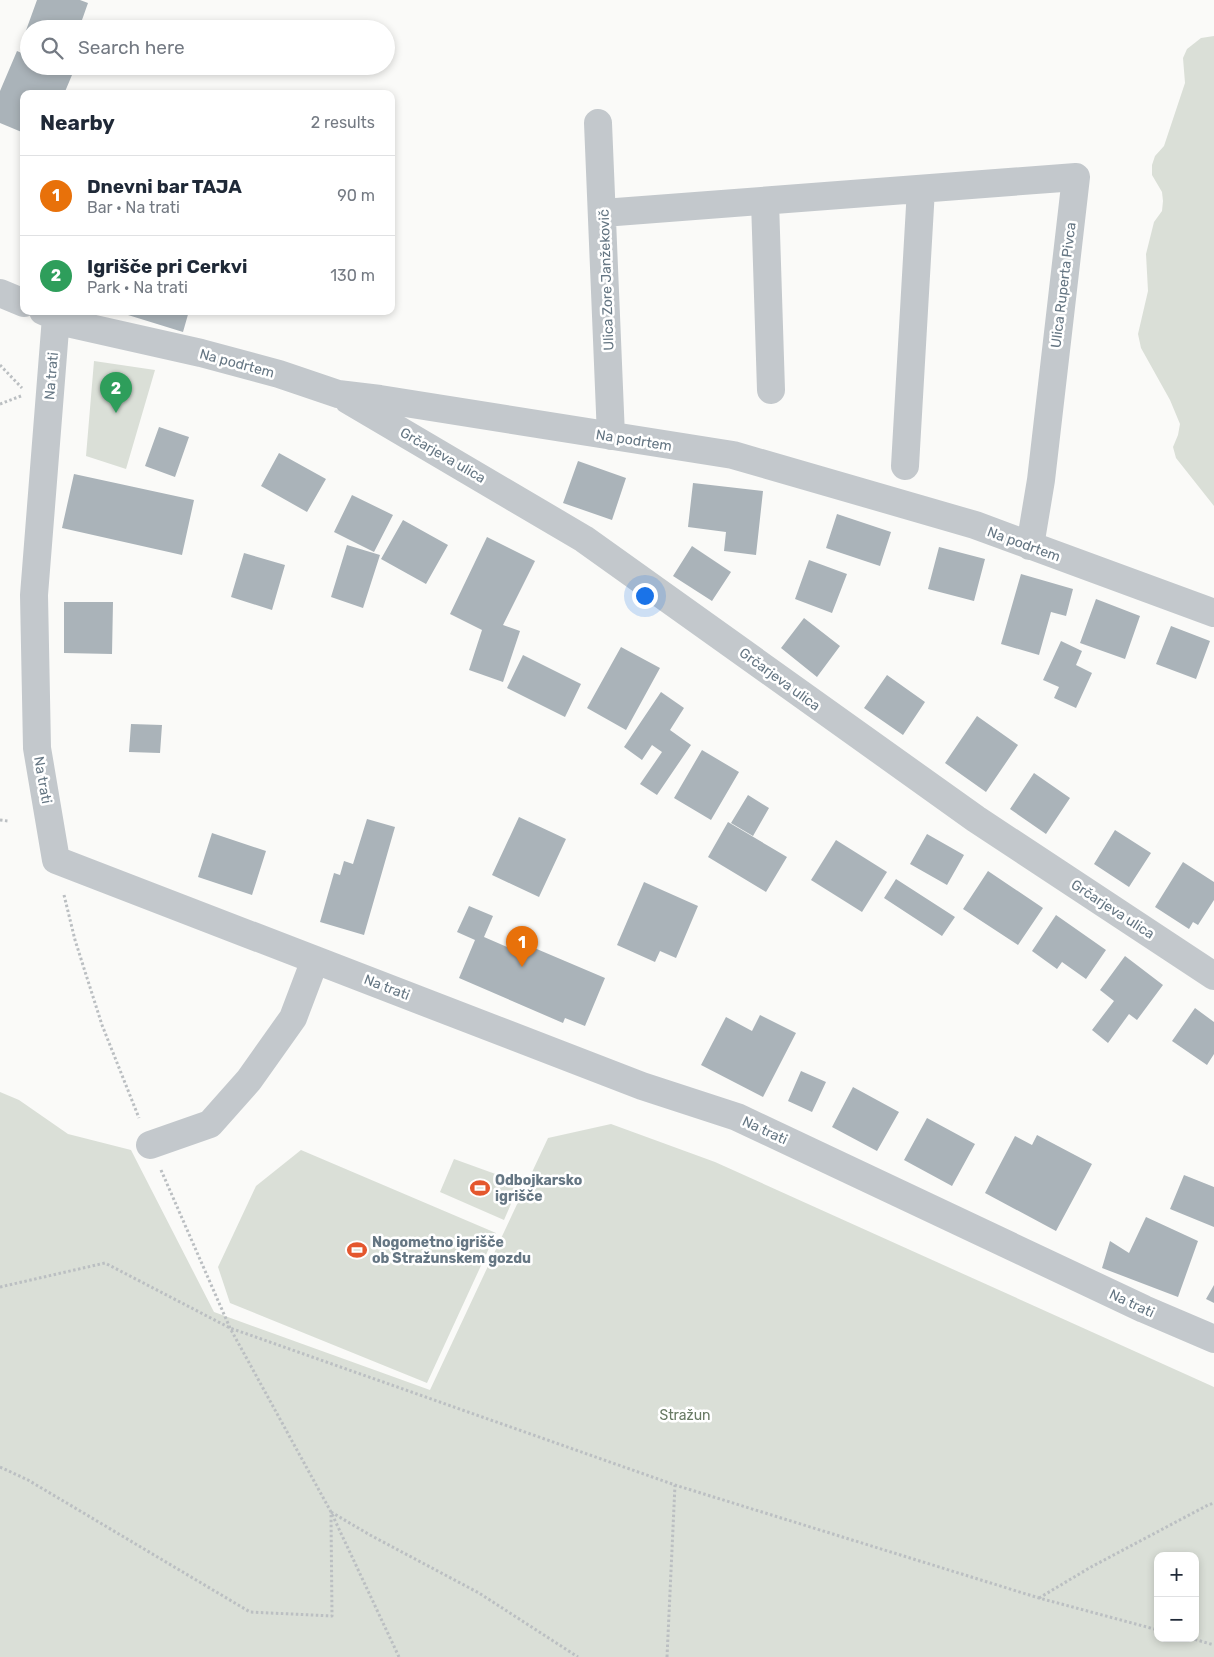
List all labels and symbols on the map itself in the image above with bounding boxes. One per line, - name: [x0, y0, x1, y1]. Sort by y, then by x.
- street label: Ulica Zore Janžekovič: [596, 209, 617, 351]
- street label: Ulica Ruperta Pivca: [1047, 221, 1080, 349]
- street label: Na podrtem: [198, 345, 276, 382]
- street label: Na trati: [41, 351, 62, 401]
- pin: 2: [100, 372, 132, 413]
- street label: Grčarjeva ulica: [397, 424, 489, 487]
- street label: Na podrtem: [595, 426, 673, 455]
- street label: Na podrtem: [985, 523, 1063, 566]
- your location: [632, 583, 658, 609]
- street label: Grčarjeva ulica: [736, 644, 824, 714]
- street label: Na trati: [30, 755, 55, 805]
- street label: Grčarjeva ulica: [1068, 876, 1158, 943]
- pin: 1: [506, 926, 538, 967]
- street label: Na trati: [361, 971, 412, 1004]
- street label: Na trati: [740, 1113, 790, 1148]
- place label: Odbojkarsko igrišče: [495, 1172, 582, 1205]
- sports icon: Odbojkarsko igrišče: [469, 1177, 491, 1199]
- place label: Nogometno igrišče ob Stražunskem gozdu: [372, 1234, 531, 1267]
- sports icon: Nogometno igrišče ob Stražunskem gozdu: [346, 1239, 368, 1261]
- street label: Na trati: [1107, 1286, 1157, 1321]
- park label: Stražun: [659, 1407, 711, 1424]

